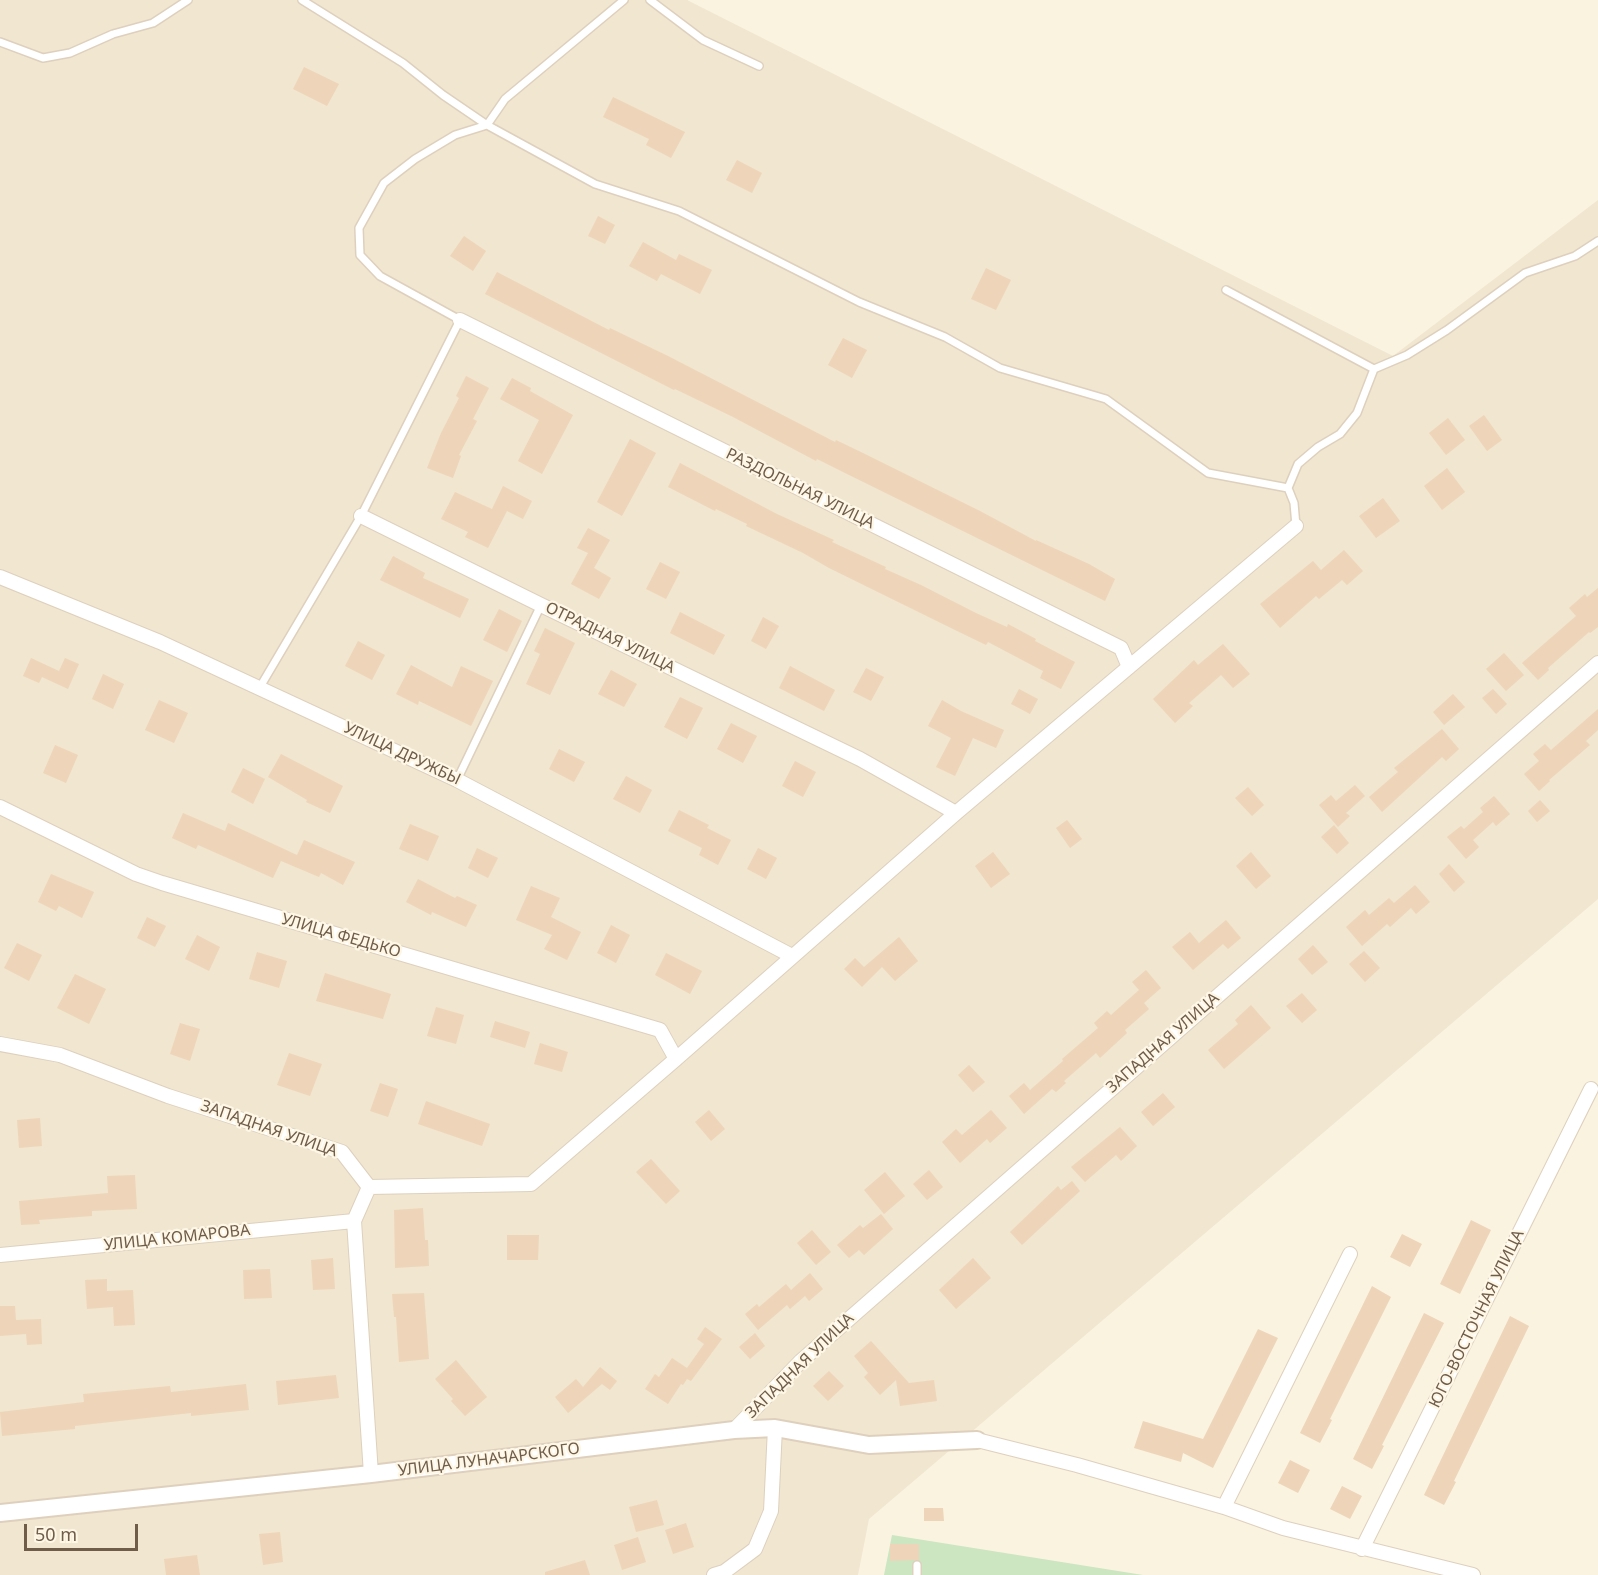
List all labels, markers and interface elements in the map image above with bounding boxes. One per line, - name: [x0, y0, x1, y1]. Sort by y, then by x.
- street label: РАЗДОЛЬНАЯ УЛИЦА: [723, 445, 877, 533]
- street label: ОТРАДНАЯ УЛИЦА: [542, 598, 678, 678]
- street label: УЛИЦА ДРУЖБЫ: [341, 719, 463, 789]
- street label: УЛИЦА ФЕДЬКО: [279, 910, 403, 962]
- street label: ЗАПАДНАЯ УЛИЦА: [1103, 989, 1223, 1097]
- street label: ЗАПАДНАЯ УЛИЦА: [198, 1097, 340, 1161]
- street label: УЛИЦА КОМАРОВА: [103, 1221, 251, 1255]
- street label: ЮГО-ВОСТОЧНАЯ УЛИЦА: [1425, 1227, 1529, 1411]
- street label: ЗАПАДНАЯ УЛИЦА: [742, 1309, 858, 1423]
- street label: УЛИЦА ЛУНАЧАРСКОГО: [397, 1439, 581, 1481]
- scale bar: [27, 1512, 141, 1550]
- text: 50 m: [35, 1522, 77, 1546]

